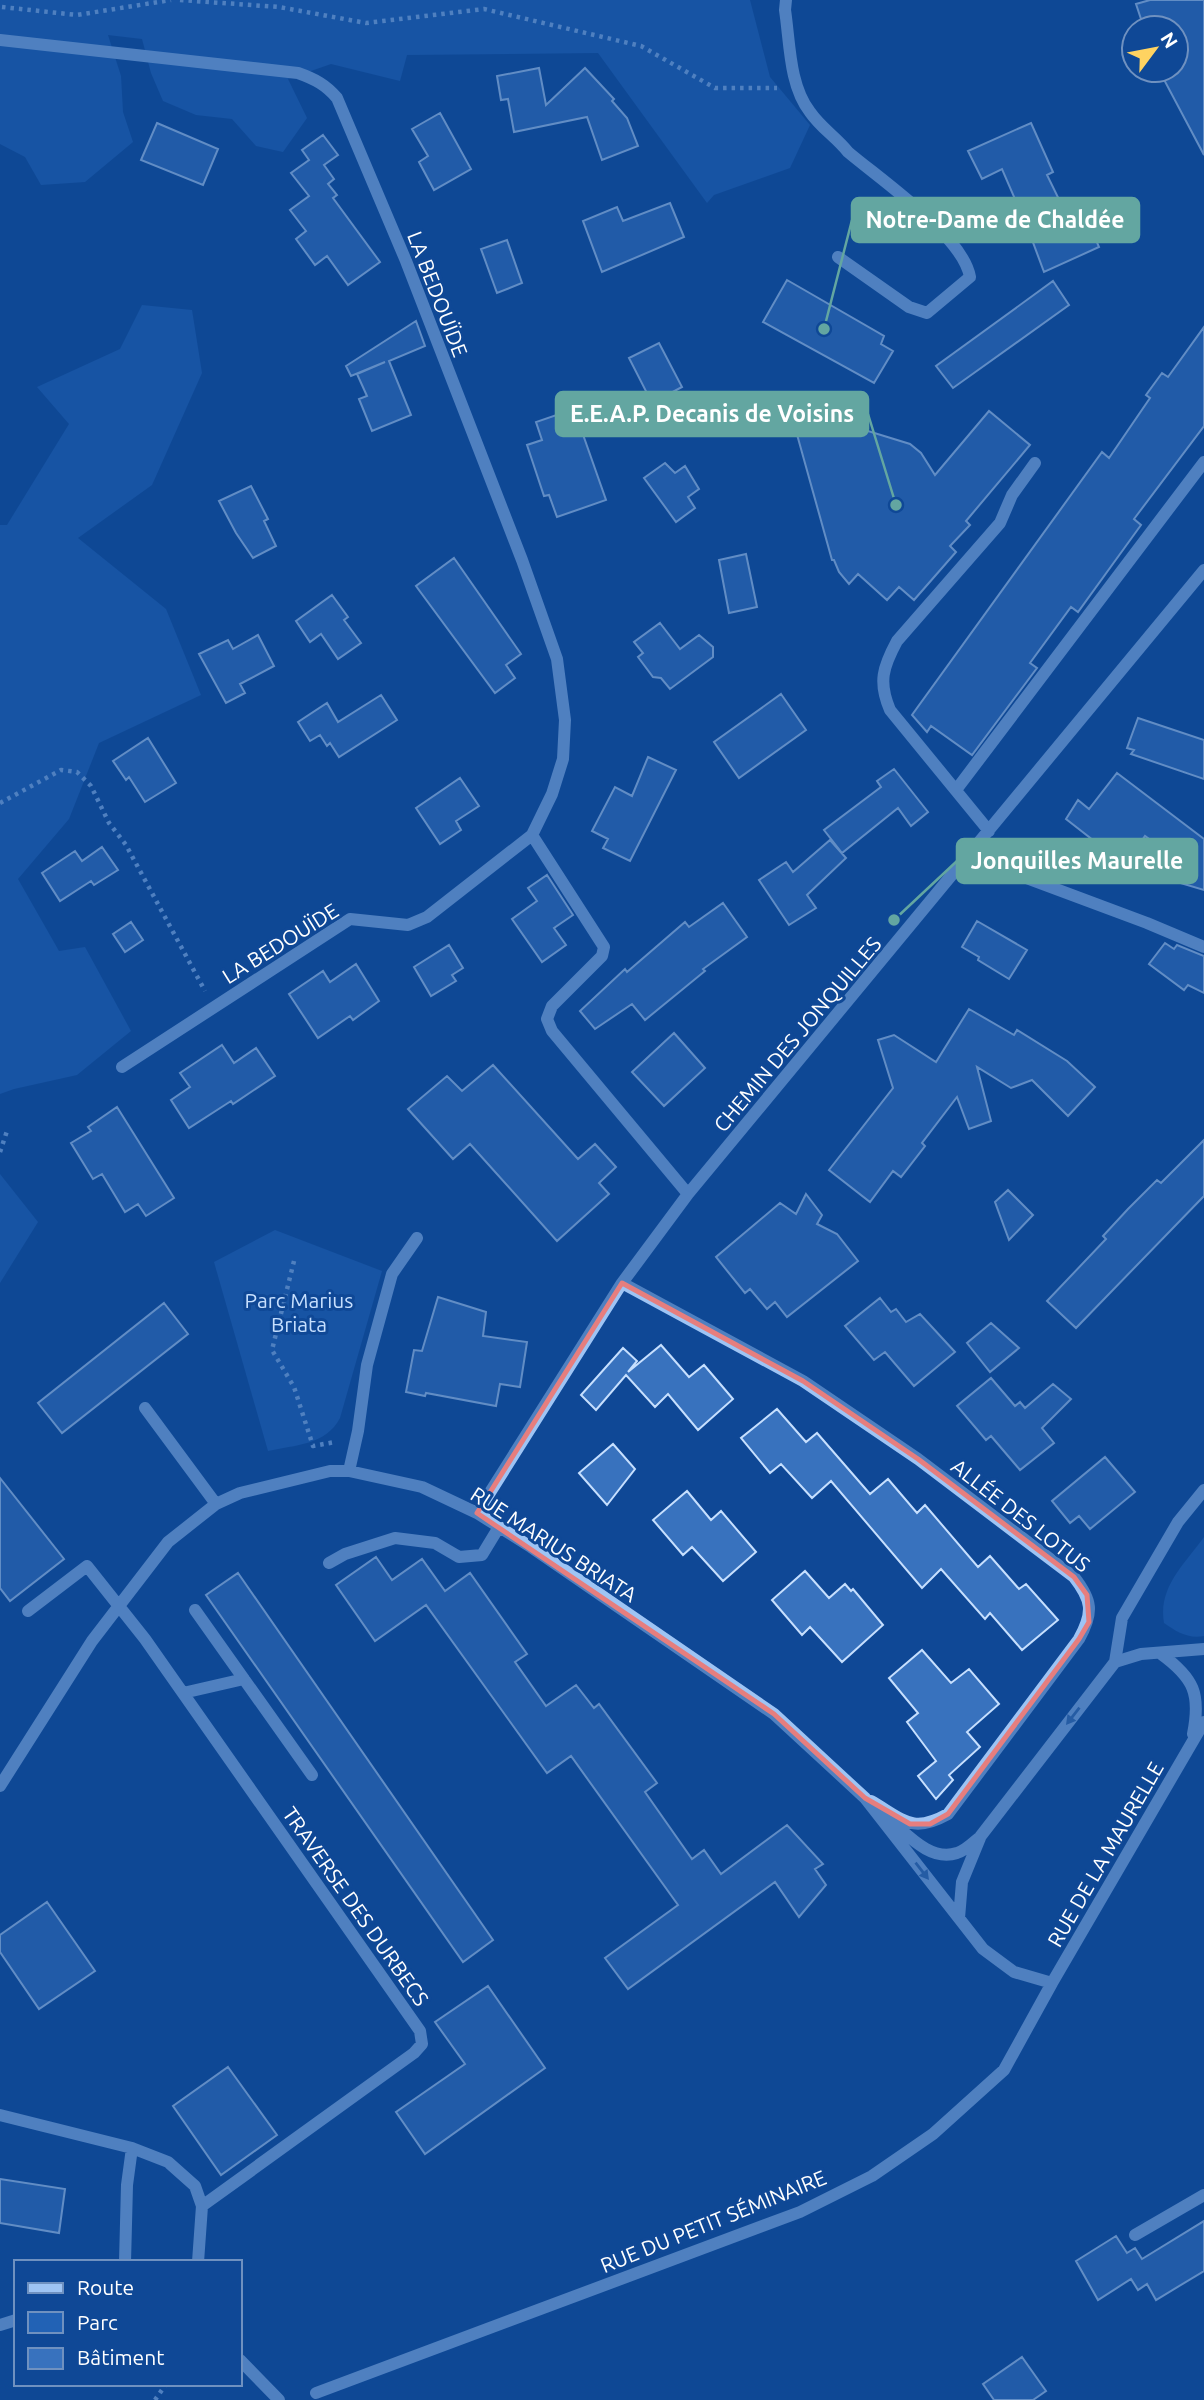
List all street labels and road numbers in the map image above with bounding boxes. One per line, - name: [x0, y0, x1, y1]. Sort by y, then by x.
- street label: LA BEDOUÏDE: [403, 228, 473, 360]
- street label: LA BEDOUÏDE: [218, 898, 342, 988]
- street label: CHEMIN DES JONQUILLES: [708, 932, 886, 1136]
- street label: ALLÉE DES LOTUS: [947, 1454, 1095, 1576]
- street label: RUE MARIUS BRIATA: [467, 1481, 642, 1607]
- street label: RUE DE LA MAURELLE: [1042, 1757, 1168, 1951]
- street label: TRAVERSE DES DURBECS: [278, 1802, 434, 2010]
- street label: RUE DU PETIT SÉMINAIRE: [597, 2165, 829, 2277]

